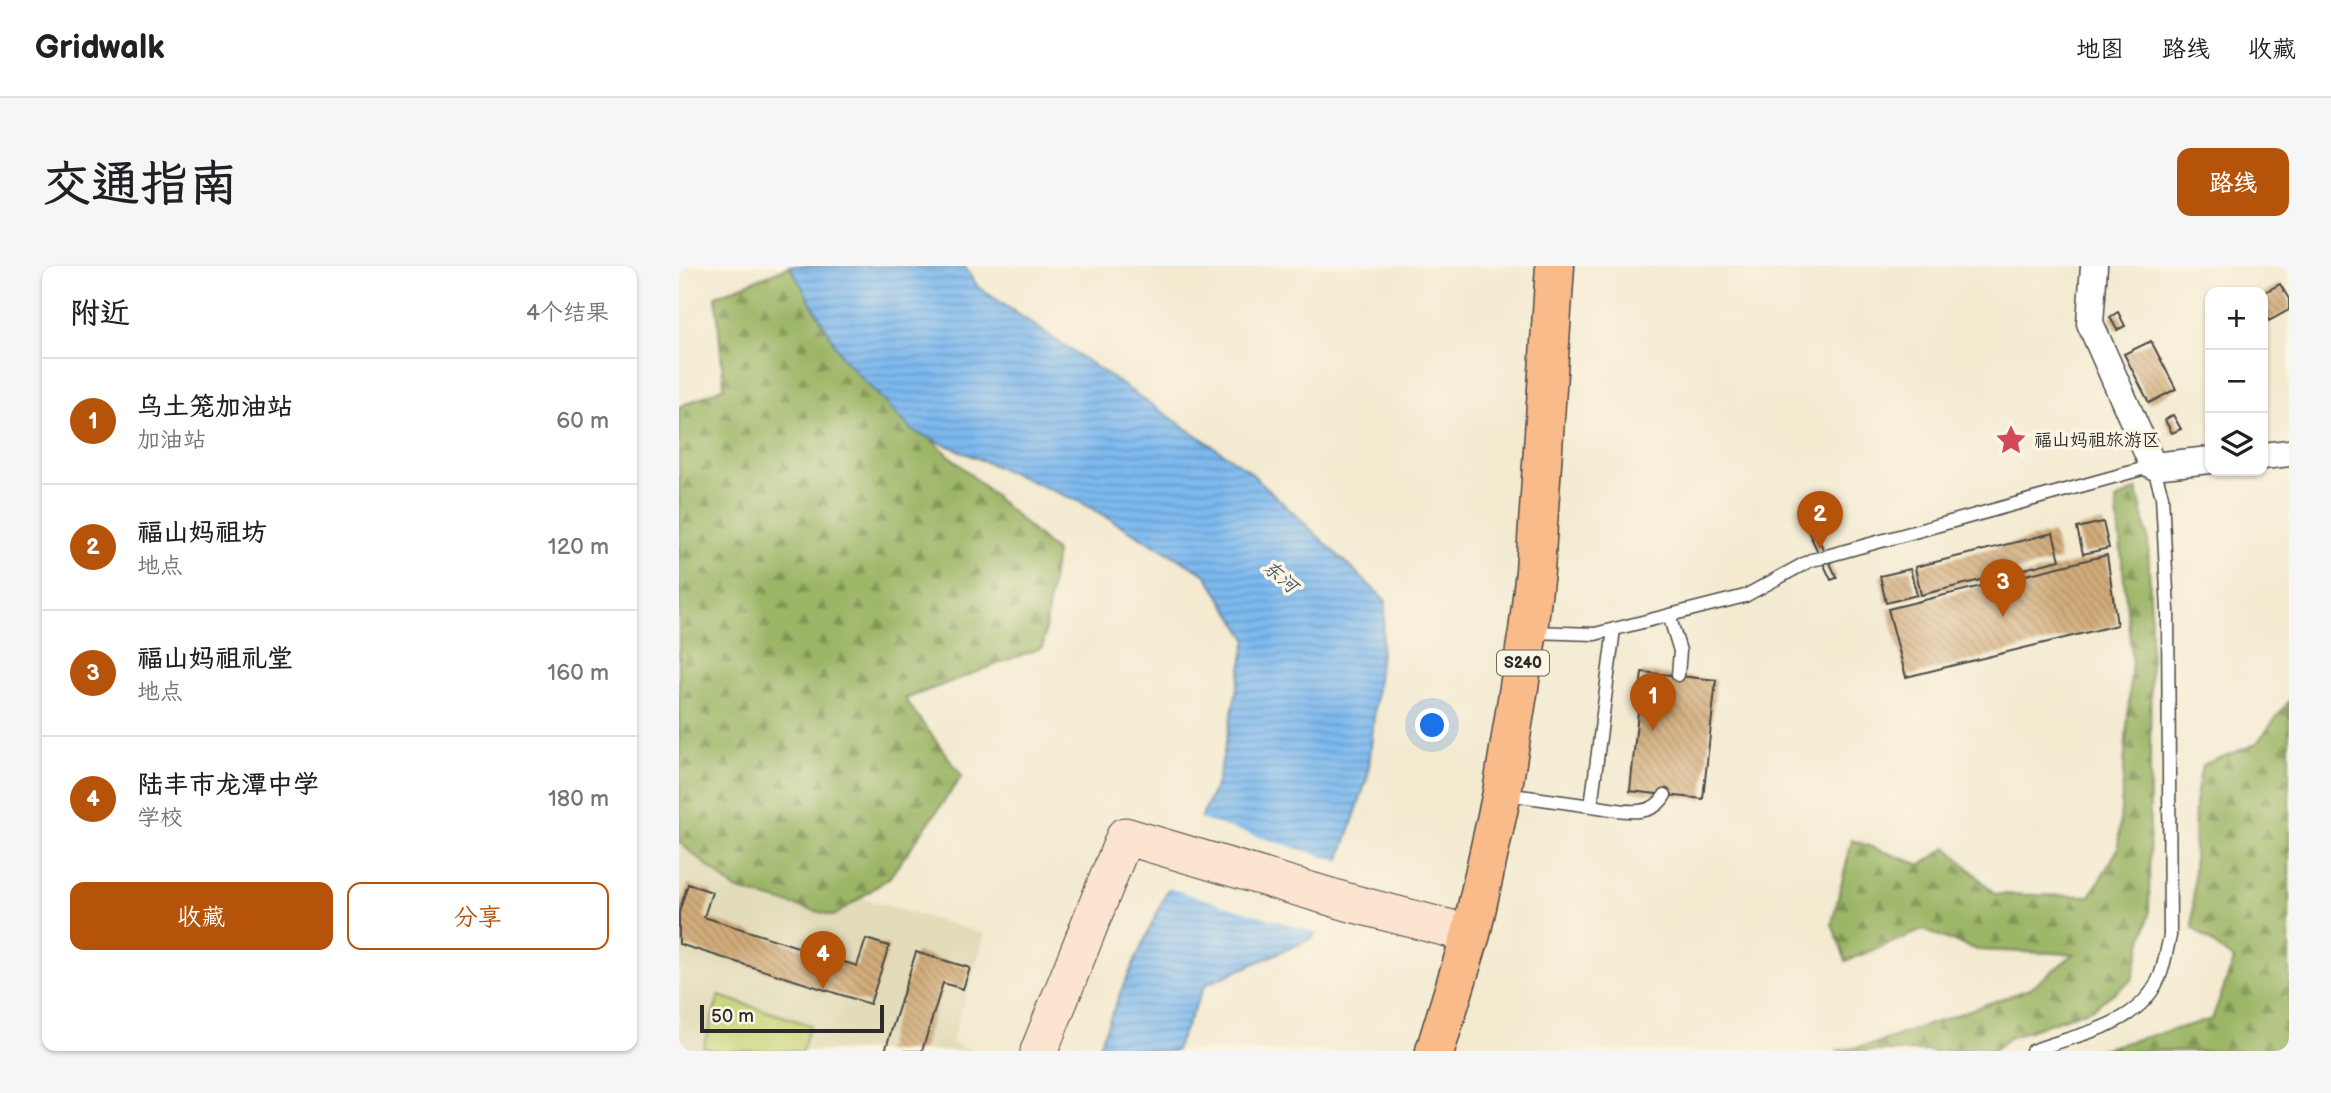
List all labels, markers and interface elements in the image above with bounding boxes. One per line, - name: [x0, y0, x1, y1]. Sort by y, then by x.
- text: Gridwalk: [35, 28, 165, 68]
- text: 地图: [2076, 35, 2124, 64]
- text: 路线: [2162, 35, 2210, 64]
- text: 收藏: [2248, 35, 2296, 64]
- button: 路线: [2177, 148, 2289, 216]
- text: 交通指南: [42, 156, 238, 215]
- map controls: [2205, 287, 2268, 476]
- button: +: [2205, 287, 2268, 350]
- text: 附近: [70, 296, 130, 332]
- text: 4个结果: [526, 299, 609, 327]
- button: −: [2205, 350, 2268, 413]
- text: 乌土笼加油站: [137, 392, 293, 423]
- text: 1: [88, 407, 98, 435]
- text: 60 m: [556, 407, 609, 435]
- button: layers: [2205, 413, 2268, 476]
- place icon: 福山妈祖旅游区: [1994, 423, 2028, 457]
- text: 加油站: [137, 426, 206, 454]
- place label: 福山妈祖旅游区: [2034, 430, 2160, 451]
- pin: 2: [1797, 491, 1843, 549]
- text: 福山妈祖坊: [137, 518, 267, 549]
- text: 2: [86, 533, 100, 561]
- text: 120 m: [548, 533, 609, 561]
- text: 地点: [137, 552, 183, 580]
- water label: 东河: [1258, 556, 1304, 600]
- pin: 3: [1980, 559, 2026, 617]
- text: 福山妈祖礼堂: [137, 644, 293, 675]
- road number: S240: [1497, 650, 1549, 676]
- text: 3: [86, 659, 100, 687]
- text: 160 m: [547, 659, 609, 687]
- pin: 1: [1630, 673, 1676, 731]
- text: 地点: [137, 678, 183, 706]
- your location: [1415, 708, 1449, 742]
- text: 陆丰市龙潭中学: [137, 770, 319, 801]
- text: 4: [86, 785, 100, 813]
- text: 180 m: [548, 785, 609, 813]
- text: 学校: [137, 804, 183, 832]
- button: 收藏: [70, 882, 333, 950]
- button: 分享: [347, 882, 609, 950]
- pin: 4: [800, 931, 846, 989]
- scale bar: [700, 1002, 884, 1034]
- text: 50 m: [711, 1005, 754, 1028]

